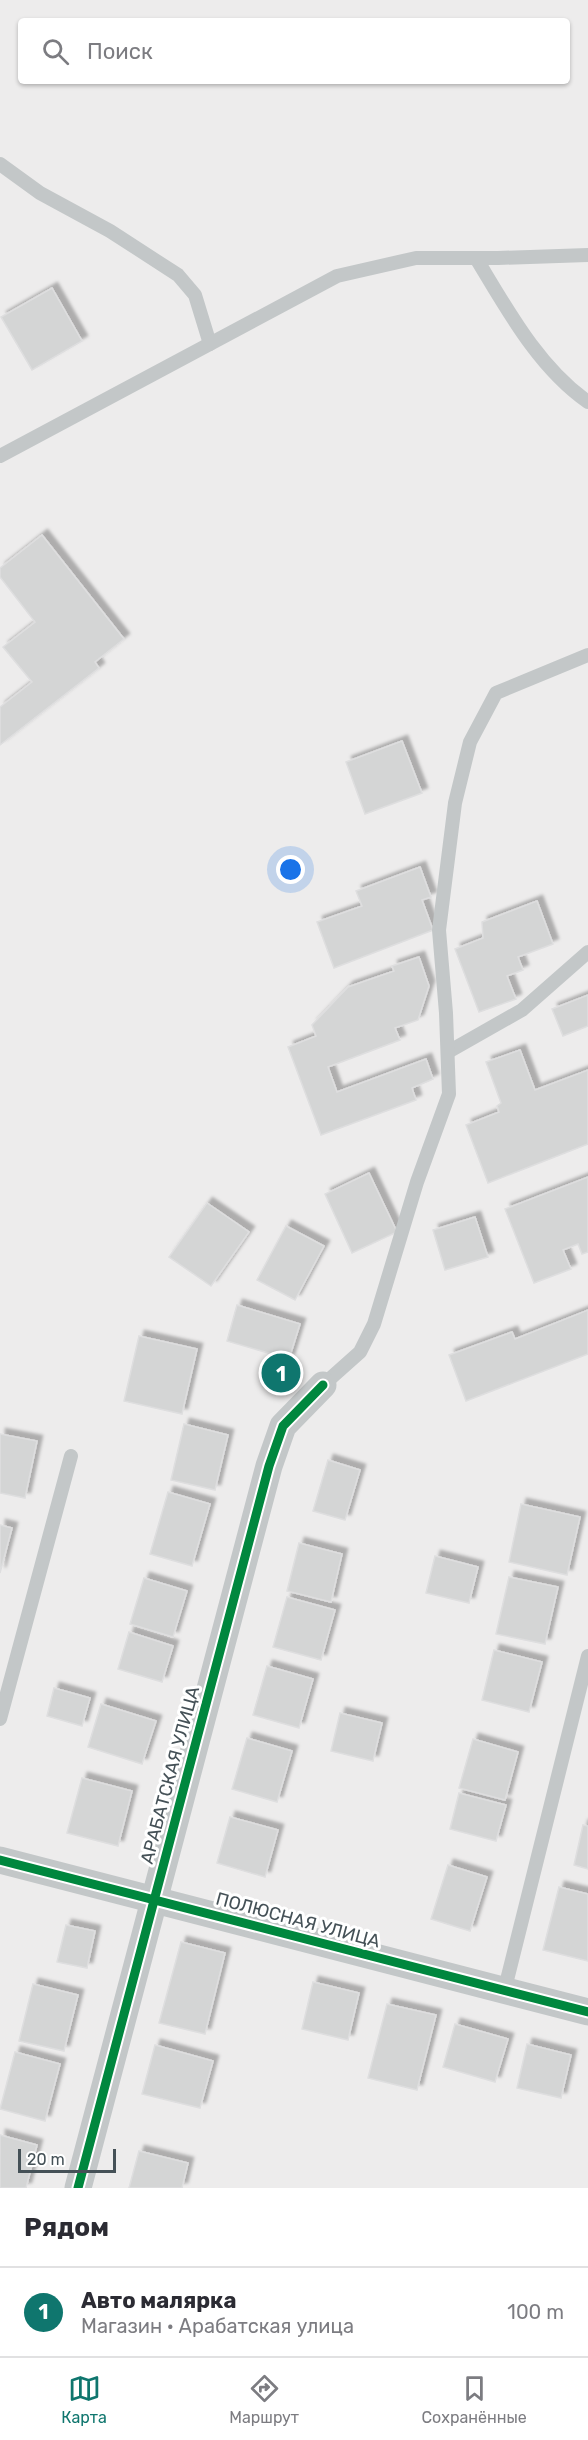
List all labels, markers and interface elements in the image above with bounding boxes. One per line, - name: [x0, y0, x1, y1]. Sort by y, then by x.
- search box: [18, 18, 570, 84]
- icon: search: [39, 35, 72, 68]
- text: Поиск: [87, 38, 153, 65]
- your location: [276, 855, 305, 884]
- pin: 1: [262, 1350, 300, 1396]
- street label: АРАБАТСКАЯ УЛИЦА: [136, 1684, 204, 1866]
- street label: ПОЛЮСНАЯ УЛИЦА: [213, 1887, 383, 1953]
- scale bar: [18, 2146, 116, 2174]
- text: 20 m: [27, 2150, 65, 2169]
- text: Рядом: [24, 2212, 109, 2243]
- text: Авто малярка: [81, 2287, 236, 2314]
- text: 1: [39, 2300, 48, 2324]
- text: 100 m: [507, 2300, 564, 2324]
- text: Магазин · Арабатская улица: [81, 2314, 354, 2338]
- tab: Карта: [61, 2372, 107, 2427]
- tab: Маршрут: [229, 2372, 299, 2427]
- tab: Сохранённые: [421, 2372, 527, 2427]

